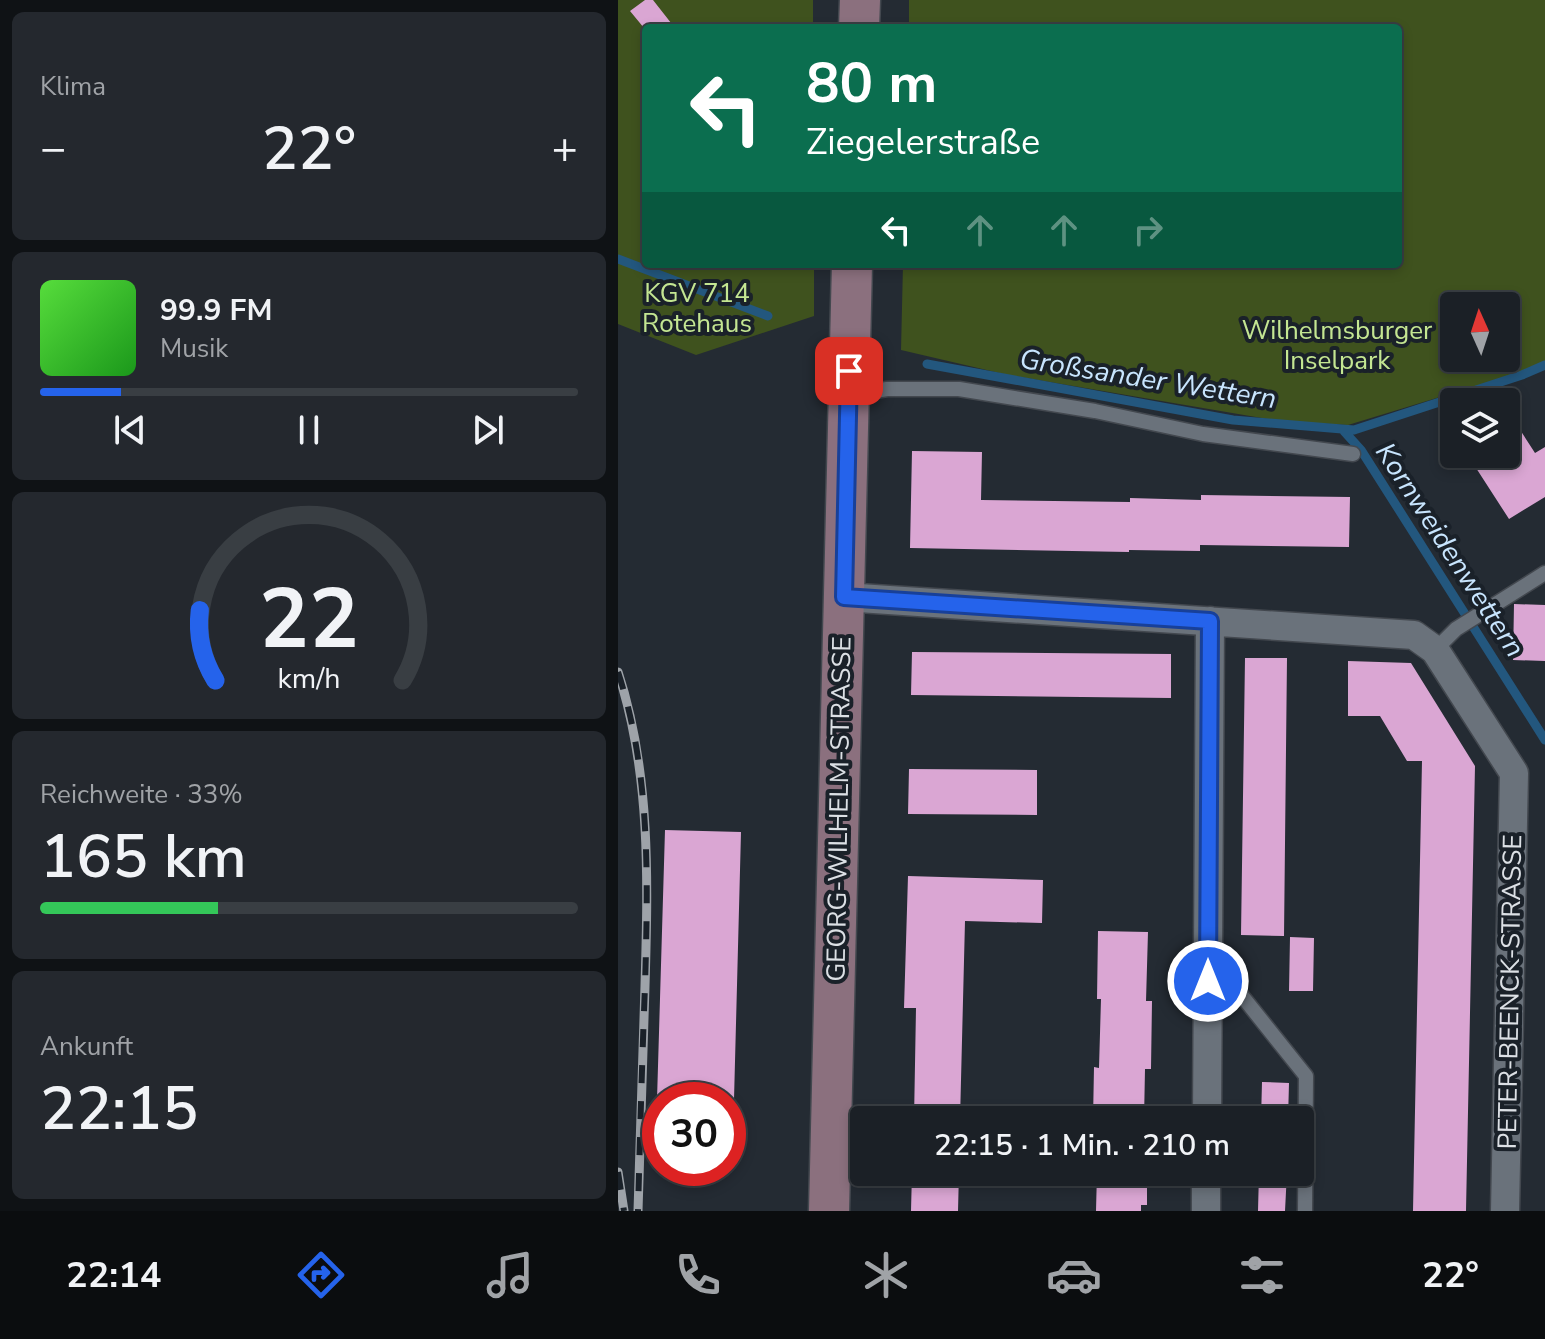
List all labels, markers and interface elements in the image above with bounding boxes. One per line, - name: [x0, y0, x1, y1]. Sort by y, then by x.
- text: 80 m: [806, 45, 937, 122]
- icon: left: [674, 56, 778, 160]
- text: Klima: [40, 69, 106, 104]
- text: 22°: [262, 108, 356, 190]
- text: Ziegelerstraße: [806, 118, 1040, 167]
- text: −: [40, 119, 66, 179]
- text: +: [552, 119, 578, 179]
- icon: left: [874, 208, 918, 252]
- icon: ahead: [958, 208, 1002, 252]
- icon: ahead: [1042, 208, 1086, 252]
- icon: right: [1126, 208, 1170, 252]
- park label: KGV 714 Rotehaus: [642, 276, 752, 341]
- text: 99.9 FM: [160, 290, 272, 331]
- north arrow: [1440, 292, 1520, 372]
- map controls: [1440, 292, 1520, 468]
- park label: Wilhelmsburger Inselpark: [1242, 313, 1433, 378]
- text: Musik: [160, 331, 228, 366]
- pin: [815, 337, 883, 405]
- water label: Großsander Wettern: [1017, 340, 1279, 418]
- icon: arrive: [827, 349, 871, 393]
- button: layers: [1440, 388, 1520, 468]
- icon: previous: [108, 408, 152, 452]
- icon: pause: [287, 408, 331, 452]
- icon: next: [466, 408, 510, 452]
- water label: Kornweidenwettern: [1366, 435, 1534, 665]
- text: 22: [259, 563, 359, 676]
- street label: GEORG-WILHELM-STRASSE: [818, 636, 860, 982]
- text: km/h: [278, 660, 340, 699]
- text: Reichweite · 33%: [40, 777, 243, 812]
- text: 165 km: [40, 816, 247, 898]
- street label: PETER-BEENCK-STRASSE: [1490, 834, 1530, 1150]
- position arrow: [1166, 939, 1250, 1023]
- text: Ankunft: [40, 1029, 133, 1064]
- text: 22:15: [40, 1068, 198, 1150]
- speed limit sign: 30: [642, 1082, 746, 1186]
- text: 22:15 · 1 Min. · 210 m: [934, 1125, 1230, 1166]
- icon: directions: [293, 1247, 349, 1303]
- icon: music: [482, 1247, 538, 1303]
- icon: phone: [670, 1247, 726, 1303]
- icon: climate: [858, 1247, 914, 1303]
- icon: car: [1046, 1247, 1102, 1303]
- icon: filters: [1234, 1247, 1290, 1303]
- text: 22:14: [66, 1251, 161, 1300]
- text: 22°: [1422, 1251, 1479, 1300]

